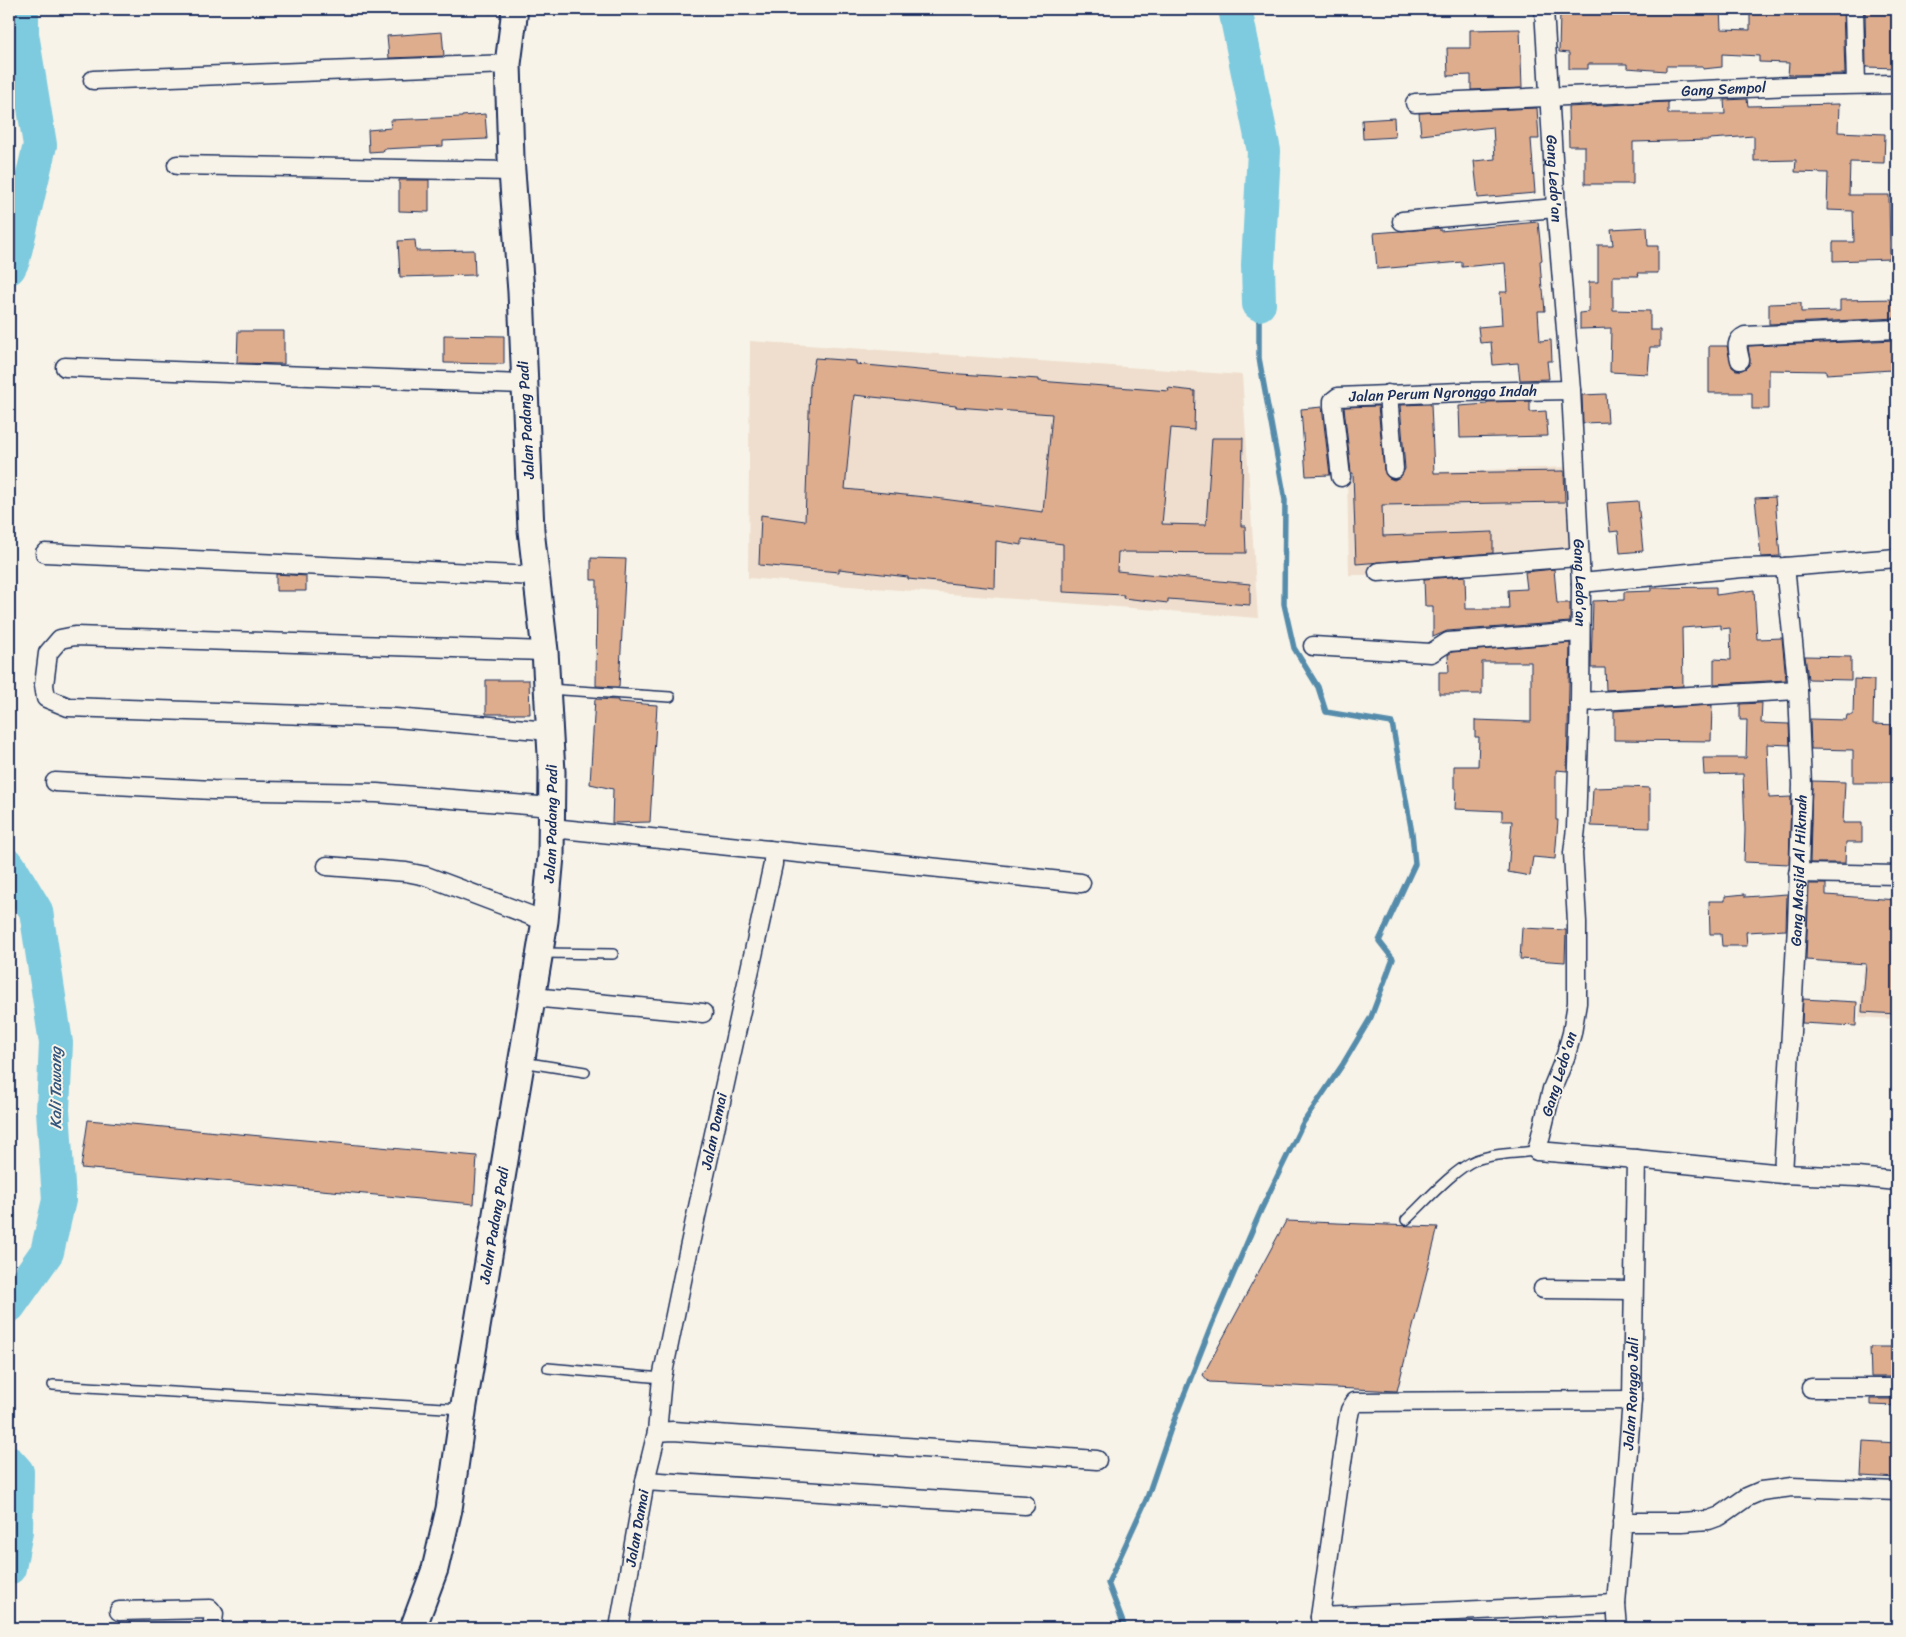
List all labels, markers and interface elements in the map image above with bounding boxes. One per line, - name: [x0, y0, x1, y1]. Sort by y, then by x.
- street label: Gang Sempol: [1681, 74, 1767, 104]
- street label: Gang Ledo'an: [1539, 134, 1570, 224]
- street label: Jalan Padang Padi: [510, 359, 542, 481]
- street label: Jalan Perum Ngronggo Indah: [1348, 378, 1537, 410]
- street label: Gang Ledo'an: [1566, 538, 1594, 627]
- street label: Jalan Padang Padi: [535, 763, 565, 885]
- street label: Gang Masjid Al Hikmah: [1783, 794, 1815, 947]
- street label: Gang Ledo'an: [1534, 1028, 1584, 1120]
- water label: Kali Tawang: [41, 1045, 70, 1129]
- street label: Jalan Damai: [693, 1089, 735, 1173]
- street label: Jalan Padang Padi: [471, 1164, 517, 1287]
- street label: Jalan Ronggo Jali: [1615, 1336, 1646, 1452]
- street label: Jalan Damai: [617, 1486, 657, 1570]

